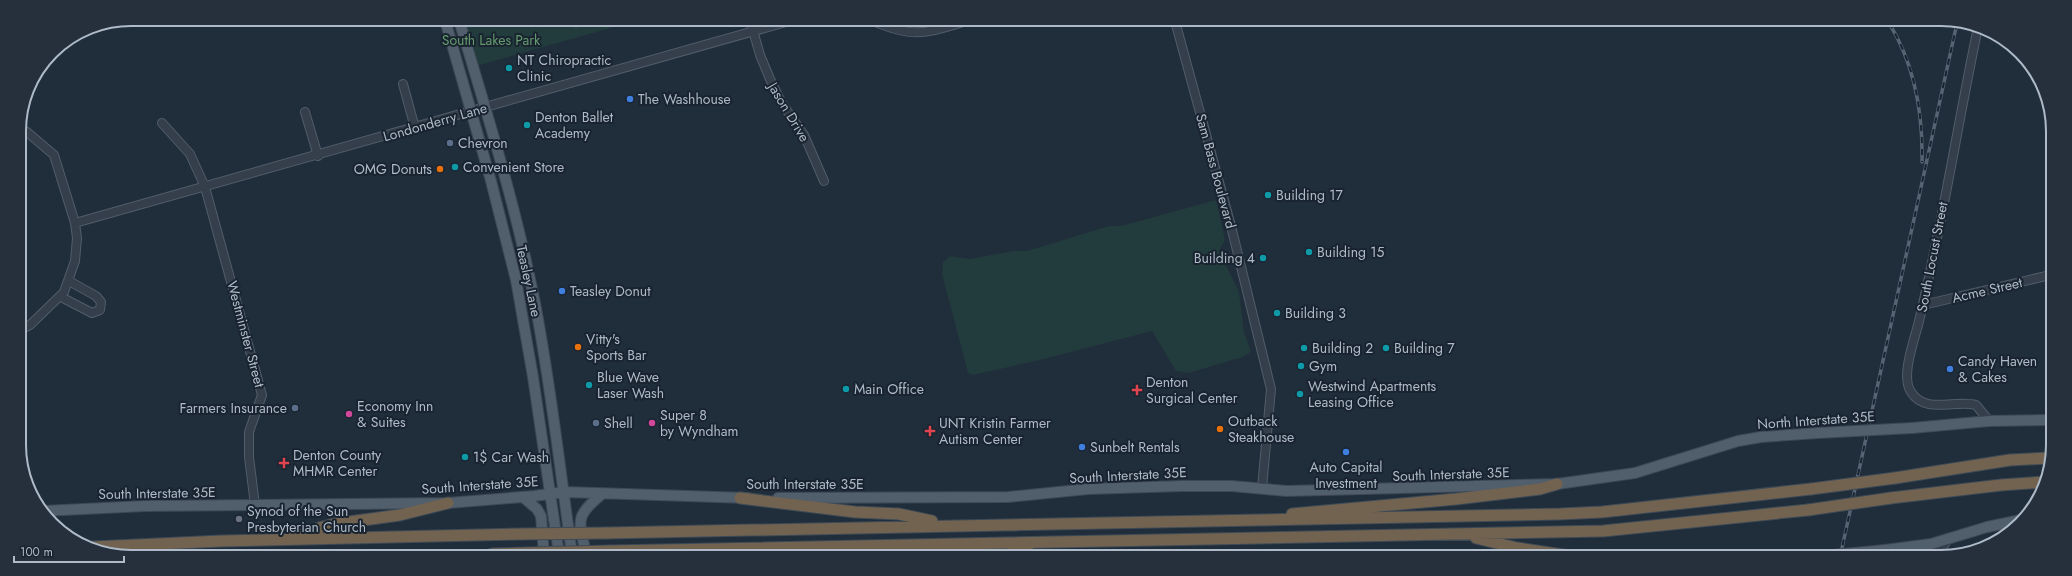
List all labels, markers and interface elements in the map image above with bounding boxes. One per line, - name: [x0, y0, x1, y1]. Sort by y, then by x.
- park label: South Lakes Park: [442, 30, 541, 50]
- place label: NT Chiropractic Clinic: [517, 50, 611, 86]
- marker: NT Chiropractic Clinic: [504, 63, 514, 73]
- street label: Jason Drive: [762, 77, 815, 145]
- place label: The Washhouse: [638, 89, 731, 109]
- marker: The Washhouse: [625, 94, 635, 104]
- street label: Londonderry Lane: [381, 98, 489, 146]
- place label: Denton Ballet Academy: [535, 107, 614, 143]
- street label: Sam Bass Boulevard: [1191, 111, 1241, 231]
- marker: Denton Ballet Academy: [522, 120, 532, 130]
- place label: Chevron: [458, 133, 508, 153]
- marker: Chevron: [445, 138, 455, 148]
- place label: Convenient Store: [463, 157, 564, 177]
- place label: OMG Donuts: [354, 159, 432, 179]
- marker: Convenient Store: [450, 162, 460, 172]
- marker: OMG Donuts: [435, 164, 445, 174]
- place label: Building 17: [1276, 185, 1343, 205]
- marker: Building 17: [1263, 190, 1273, 200]
- street label: South Locust Street: [1911, 199, 1953, 314]
- place label: Building 15: [1317, 242, 1384, 262]
- street label: Teasley Lane: [512, 243, 546, 319]
- marker: Building 15: [1304, 247, 1314, 257]
- place label: Building 4: [1194, 248, 1255, 268]
- marker: Building 4: [1258, 253, 1268, 263]
- street label: Acme Street: [1950, 272, 2025, 308]
- street label: Westminster Street: [222, 279, 270, 390]
- place label: Teasley Donut: [570, 281, 651, 301]
- marker: Teasley Donut: [557, 286, 567, 296]
- place label: Building 3: [1285, 303, 1346, 323]
- marker: Building 3: [1272, 308, 1282, 318]
- place label: Vitty's Sports Bar: [586, 329, 647, 365]
- place label: Building 2: [1312, 338, 1373, 358]
- place label: Building 7: [1394, 338, 1455, 358]
- marker: Vitty's Sports Bar: [573, 342, 583, 352]
- marker: Building 2: [1299, 343, 1309, 353]
- marker: Building 7: [1381, 343, 1391, 353]
- place label: Candy Haven & Cakes: [1958, 351, 2037, 387]
- place label: Gym: [1309, 356, 1337, 376]
- marker: Gym: [1296, 361, 1306, 371]
- marker: Candy Haven & Cakes: [1945, 364, 1955, 374]
- place label: Blue Wave Laser Wash: [597, 367, 664, 403]
- place label: Denton Surgical Center: [1146, 372, 1238, 408]
- place label: Westwind Apartments Leasing Office: [1308, 376, 1437, 412]
- place label: Main Office: [854, 379, 924, 399]
- marker: Blue Wave Laser Wash: [584, 380, 594, 390]
- marker: Main Office: [841, 384, 851, 394]
- marker: Denton Surgical Center: [1131, 384, 1143, 396]
- marker: Westwind Apartments Leasing Office: [1295, 389, 1305, 399]
- place label: Economy Inn & Suites: [357, 396, 433, 432]
- place label: Farmers Insurance: [180, 398, 287, 418]
- marker: Farmers Insurance: [290, 403, 300, 413]
- place label: Super 8 by Wyndham: [660, 405, 738, 441]
- street label: North Interstate 35E: [1756, 406, 1876, 434]
- marker: Economy Inn & Suites: [344, 409, 354, 419]
- place label: Outback Steakhouse: [1228, 411, 1294, 447]
- place label: Shell: [604, 413, 633, 433]
- place label: UNT Kristin Farmer Autism Center: [939, 413, 1051, 449]
- marker: Shell: [591, 418, 601, 428]
- marker: Super 8 by Wyndham: [647, 418, 657, 428]
- marker: Outback Steakhouse: [1215, 424, 1225, 434]
- marker: UNT Kristin Farmer Autism Center: [924, 425, 936, 437]
- place label: Sunbelt Rentals: [1090, 437, 1180, 457]
- marker: Sunbelt Rentals: [1077, 442, 1087, 452]
- place label: Denton County MHMR Center: [293, 445, 382, 481]
- place label: 1$ Car Wash: [473, 447, 549, 467]
- marker: Auto Capital Investment: [1341, 447, 1351, 457]
- marker: 1$ Car Wash: [460, 452, 470, 462]
- marker: Denton County MHMR Center: [278, 457, 290, 469]
- place label: Auto Capital Investment: [1310, 457, 1382, 493]
- street label: South Interstate 35E: [1069, 462, 1187, 488]
- street label: South Interstate 35E: [1392, 462, 1510, 486]
- street label: South Interstate 35E: [421, 471, 539, 499]
- street label: South Interstate 35E: [746, 474, 864, 494]
- street label: South Interstate 35E: [98, 482, 216, 504]
- place label: Synod of the Sun Presbyterian Church: [247, 501, 366, 537]
- marker: Synod of the Sun Presbyterian Church: [234, 514, 244, 524]
- scale bar: [14, 538, 124, 564]
- text: 100 m: [20, 543, 53, 561]

